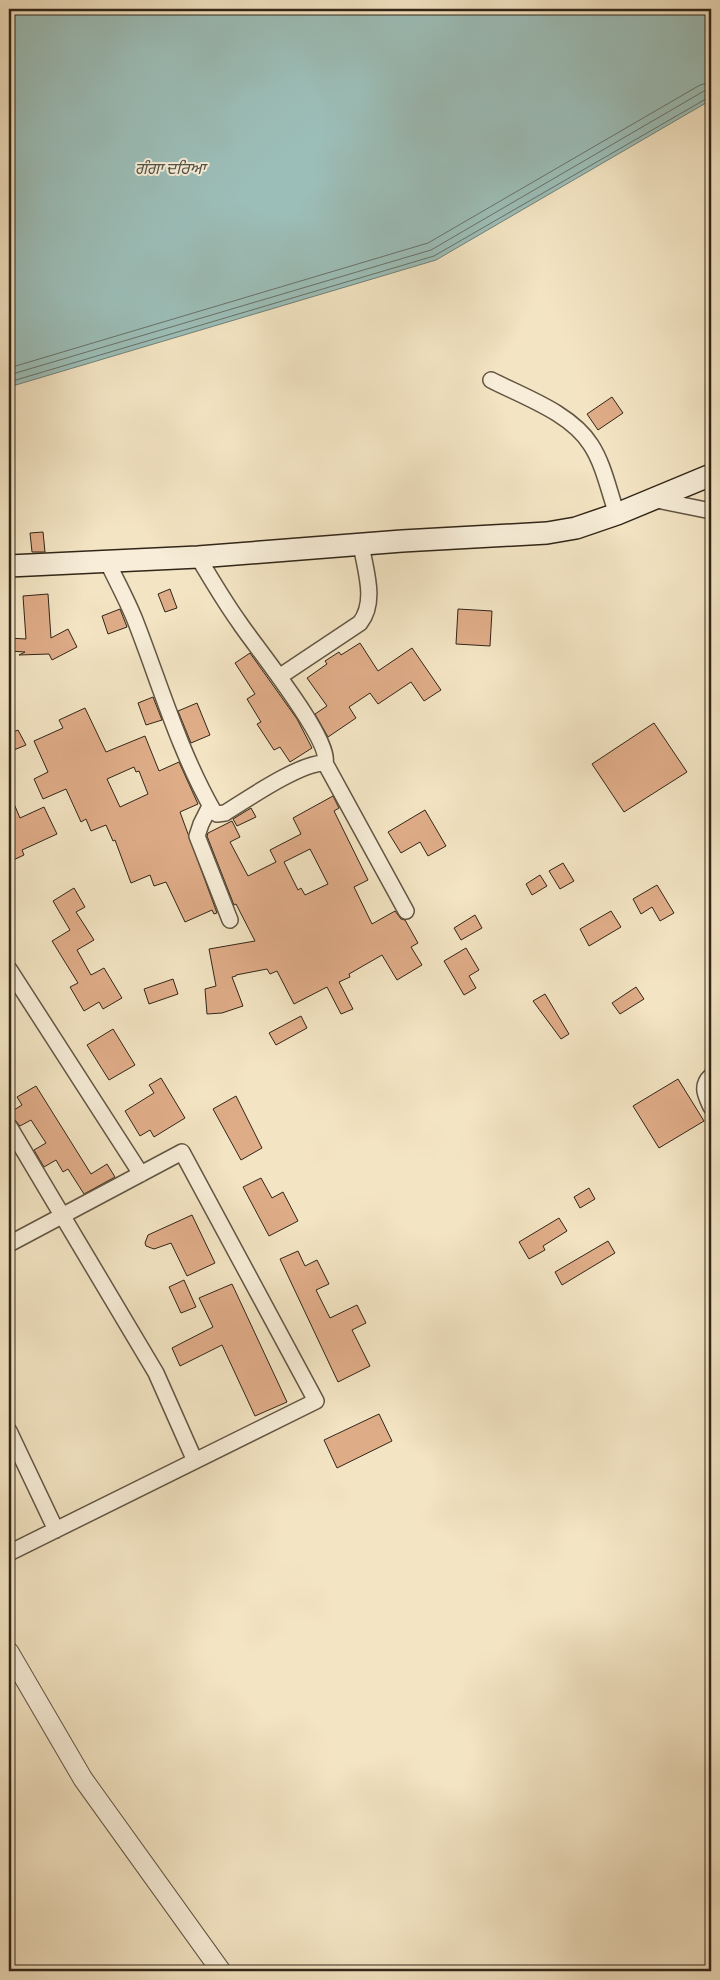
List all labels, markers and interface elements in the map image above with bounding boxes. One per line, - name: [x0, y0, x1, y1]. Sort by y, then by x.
- water label: ਗੰਗਾ ਦਰਿਆ: [135, 159, 208, 182]

